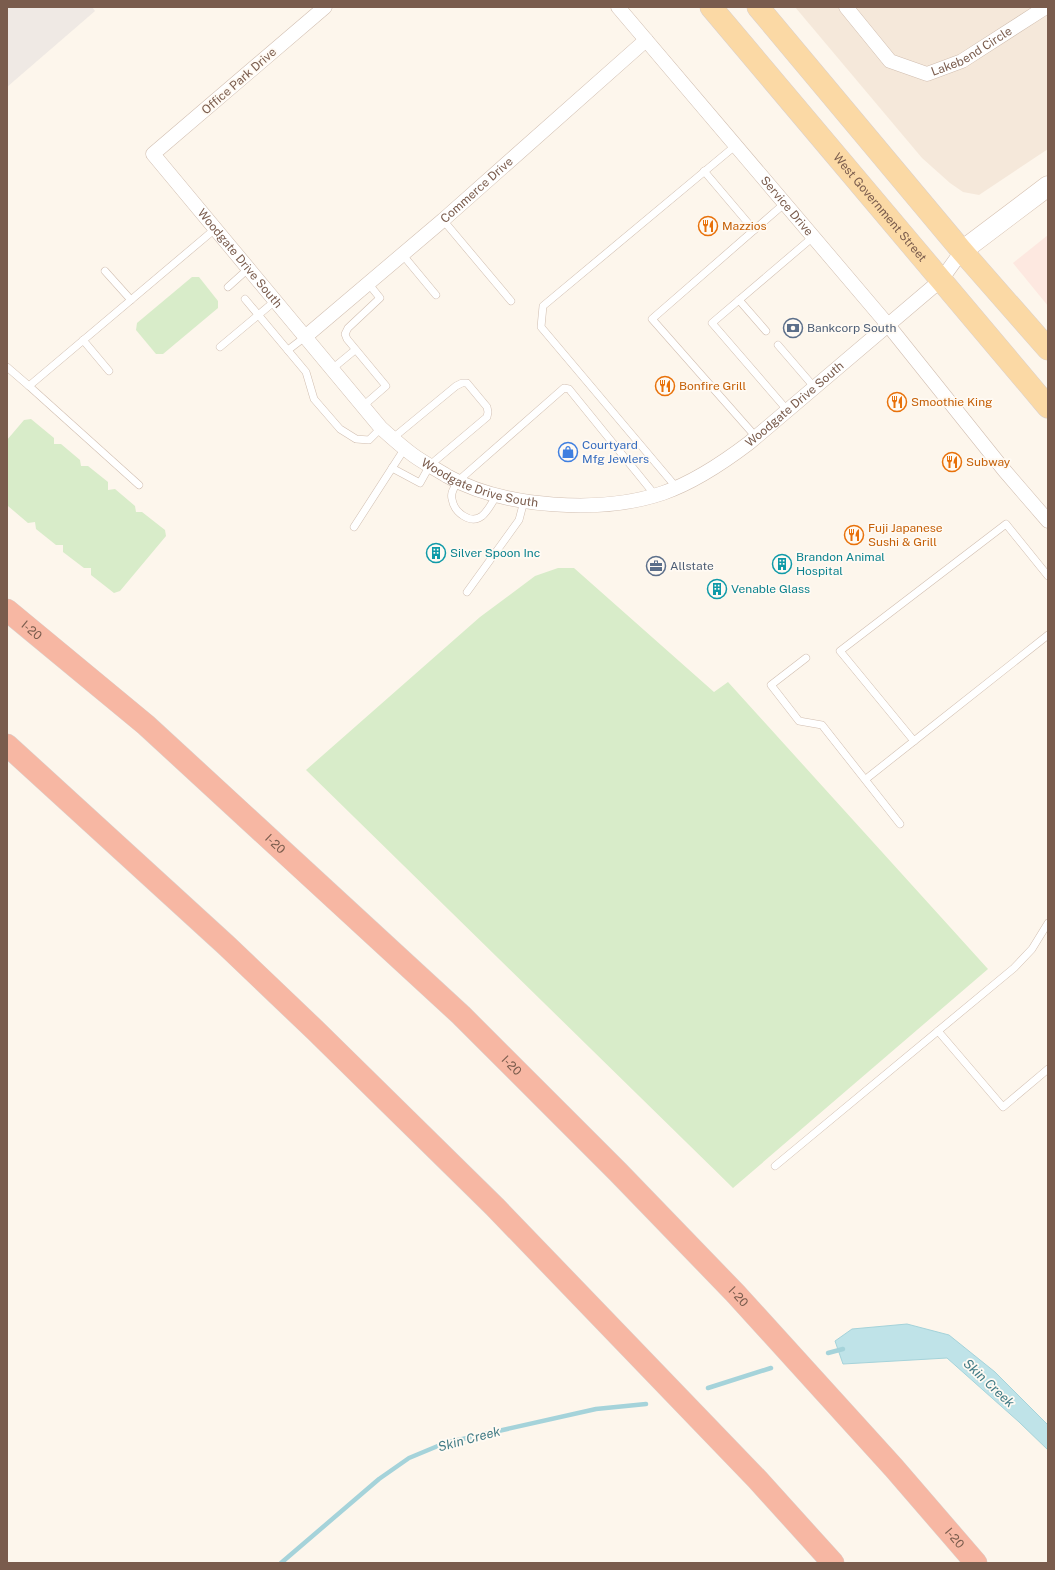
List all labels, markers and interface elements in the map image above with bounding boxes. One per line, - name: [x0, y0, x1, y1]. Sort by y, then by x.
- street label: Lakebend Circle: [929, 24, 1015, 79]
- street label: Office Park Drive: [199, 45, 279, 117]
- street label: West Government Street: [830, 150, 930, 265]
- street label: Commerce Drive: [438, 154, 516, 226]
- street label: Service Drive: [758, 173, 816, 239]
- street label: Woodgate Drive South: [195, 206, 285, 311]
- restaurant icon: Mazzios: [697, 215, 719, 237]
- place label: Mazzios: [722, 219, 767, 233]
- bank icon: Bankcorp South: [782, 317, 804, 339]
- place label: Bankcorp South: [807, 321, 896, 335]
- street label: Woodgate Drive South: [743, 359, 847, 450]
- restaurant icon: Bonfire Grill: [654, 375, 676, 397]
- place label: Bonfire Grill: [679, 379, 747, 393]
- restaurant icon: Smoothie King: [886, 391, 908, 413]
- place label: Smoothie King: [911, 395, 993, 409]
- place label: Courtyard Mfg Jewlers: [582, 438, 649, 466]
- shop icon: Courtyard Mfg Jewlers: [557, 441, 579, 463]
- restaurant icon: Subway: [941, 451, 963, 473]
- street label: Woodgate Drive South: [419, 455, 539, 510]
- place label: Subway: [966, 455, 1011, 469]
- place label: Fuji Japanese Sushi & Grill: [868, 521, 943, 549]
- restaurant icon: Fuji Japanese Sushi & Grill: [843, 524, 865, 546]
- building icon: Silver Spoon Inc: [425, 542, 447, 564]
- place label: Silver Spoon Inc: [450, 546, 540, 560]
- place label: Brandon Animal Hospital: [796, 550, 885, 578]
- building icon: Brandon Animal Hospital: [771, 553, 793, 575]
- office icon: Allstate: [645, 555, 667, 577]
- place label: Allstate: [670, 559, 714, 573]
- building icon: Venable Glass: [706, 578, 728, 600]
- place label: Venable Glass: [731, 582, 810, 596]
- street label: I-20: [19, 618, 45, 643]
- street label: I-20: [262, 831, 288, 857]
- street label: I-20: [499, 1053, 524, 1078]
- street label: I-20: [726, 1284, 751, 1310]
- water label: Skin Creek: [961, 1356, 1017, 1410]
- water label: Skin Creek: [436, 1423, 502, 1455]
- street label: I-20: [942, 1525, 967, 1551]

